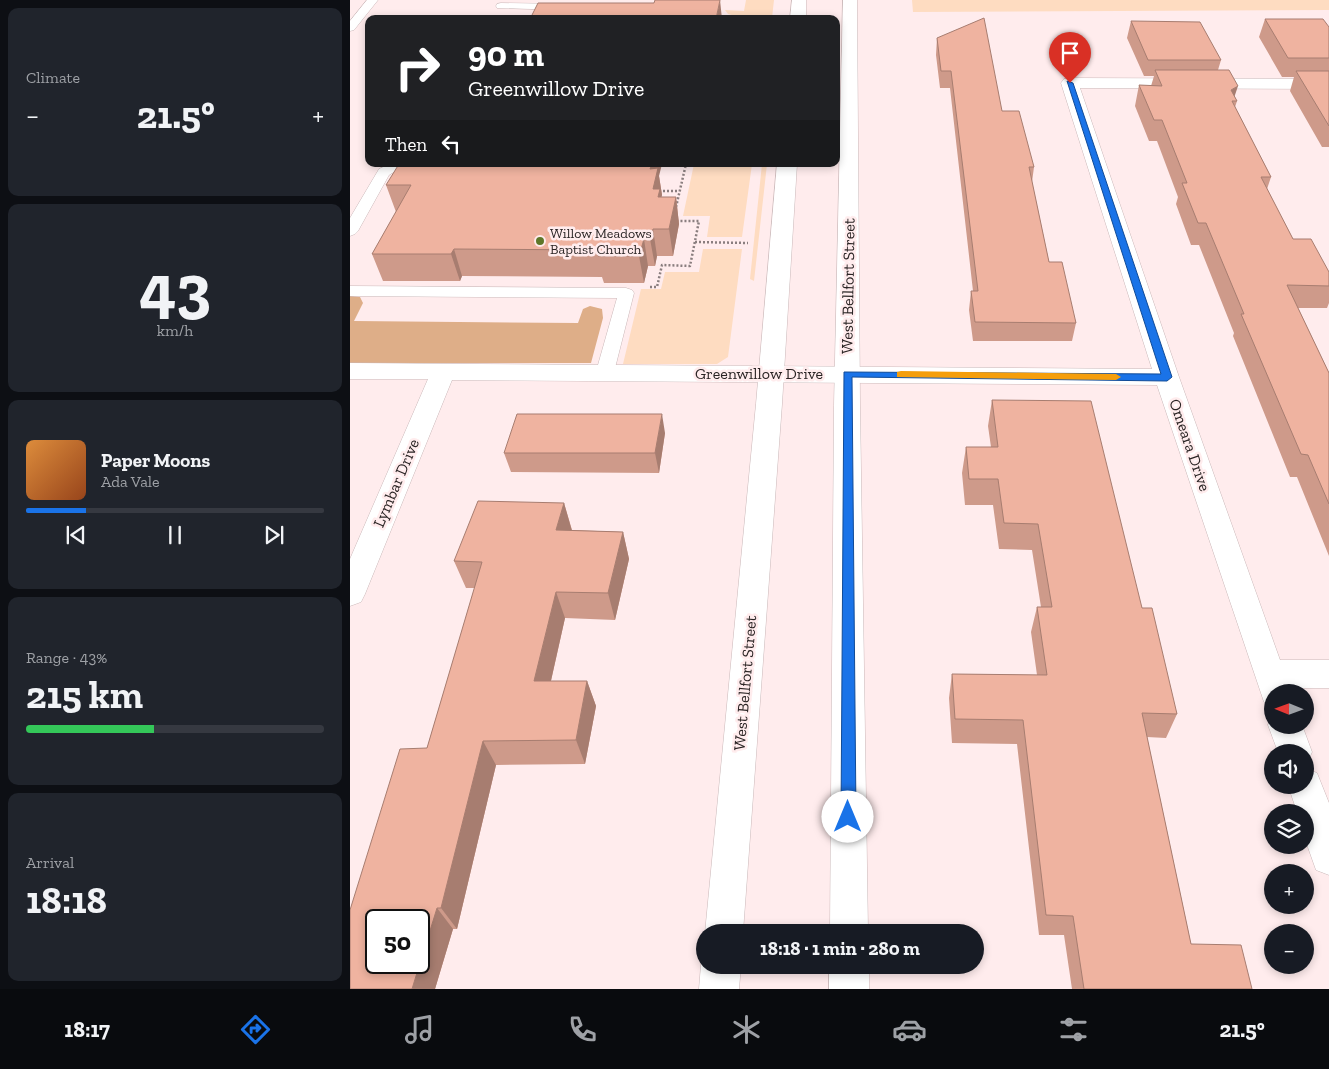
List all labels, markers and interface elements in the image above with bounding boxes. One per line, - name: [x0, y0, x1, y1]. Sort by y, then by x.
- pin: [1049, 32, 1091, 83]
- text: 90 m: [468, 33, 544, 75]
- icon: right: [385, 35, 450, 100]
- icon: arrive: [1056, 39, 1084, 67]
- text: Climate: [26, 68, 80, 87]
- text: Greenwillow Drive: [468, 75, 644, 102]
- text: 21.5°: [137, 92, 215, 138]
- text: −: [26, 99, 39, 132]
- text: +: [312, 99, 324, 132]
- icon: left: [437, 130, 465, 158]
- text: Then: [385, 133, 427, 156]
- street label: West Bellfort Street: [837, 218, 859, 354]
- place label: Willow Meadows Baptist Church: [550, 225, 652, 258]
- marker: Willow Meadows Baptist Church: [534, 235, 546, 247]
- text: 43: [139, 249, 211, 327]
- text: km/h: [157, 321, 193, 340]
- street label: Greenwillow Drive: [695, 364, 823, 383]
- street label: Omeara Drive: [1165, 396, 1215, 494]
- street label: Lymbar Drive: [369, 436, 423, 530]
- text: Paper Moons: [101, 449, 210, 472]
- text: Ada Vale: [101, 472, 160, 491]
- icon: previous: [62, 521, 90, 549]
- icon: pause: [161, 521, 189, 549]
- icon: next: [260, 521, 288, 549]
- street label: West Bellfort Street: [730, 615, 760, 751]
- text: Range · 43%: [26, 648, 107, 667]
- text: 215 km: [26, 672, 143, 718]
- north arrow: [1264, 684, 1314, 734]
- map controls: [1264, 684, 1314, 974]
- button: sound: [1264, 744, 1314, 794]
- position arrow: [821, 790, 873, 842]
- button: layers: [1264, 804, 1314, 854]
- text: Arrival: [26, 853, 74, 872]
- button: +: [1264, 864, 1314, 914]
- text: 18:18: [26, 877, 107, 923]
- speed limit sign: 50: [365, 909, 430, 974]
- button: −: [1264, 924, 1314, 974]
- text: 18:18 · 1 min · 280 m: [760, 937, 920, 960]
- icon: directions: [238, 1012, 273, 1047]
- icon: music: [402, 1012, 437, 1047]
- icon: phone: [565, 1012, 600, 1047]
- icon: climate: [729, 1012, 764, 1047]
- icon: car: [892, 1012, 927, 1047]
- icon: filters: [1056, 1012, 1091, 1047]
- text: 18:17: [64, 1016, 110, 1043]
- text: 21.5°: [1220, 1016, 1265, 1043]

